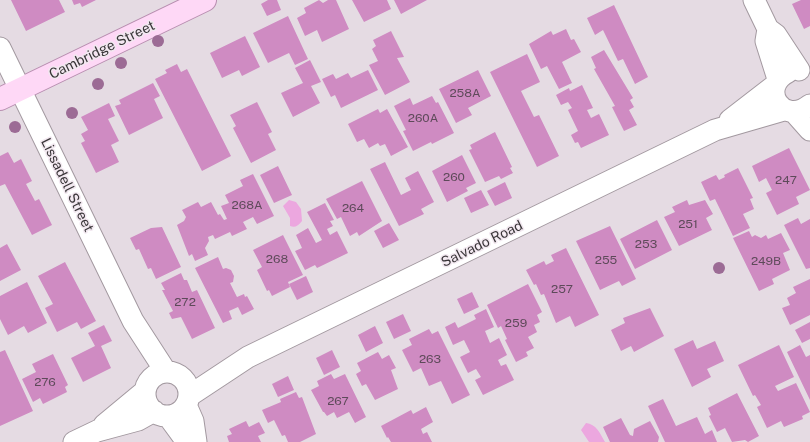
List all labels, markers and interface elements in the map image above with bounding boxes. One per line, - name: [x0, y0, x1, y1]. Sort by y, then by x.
- street label: Cambridge Street: [46, 17, 158, 83]
- house number: 258A: [449, 86, 481, 100]
- house number: 260A: [408, 111, 438, 125]
- street label: Lissadell Street: [37, 135, 97, 235]
- house number: 260: [443, 170, 465, 184]
- house number: 247: [775, 173, 797, 187]
- house number: 268A: [232, 198, 262, 212]
- house number: 264: [342, 201, 364, 215]
- street label: Salvado Road: [439, 217, 525, 271]
- house number: 251: [678, 217, 698, 231]
- house number: 253: [635, 237, 657, 251]
- house number: 268: [266, 252, 288, 266]
- house number: 255: [595, 253, 617, 267]
- house number: 249B: [751, 254, 781, 268]
- house number: 257: [551, 282, 573, 296]
- house number: 272: [174, 295, 196, 309]
- house number: 259: [505, 316, 527, 330]
- house number: 263: [419, 352, 441, 366]
- house number: 276: [34, 375, 56, 389]
- house number: 267: [327, 394, 349, 408]

